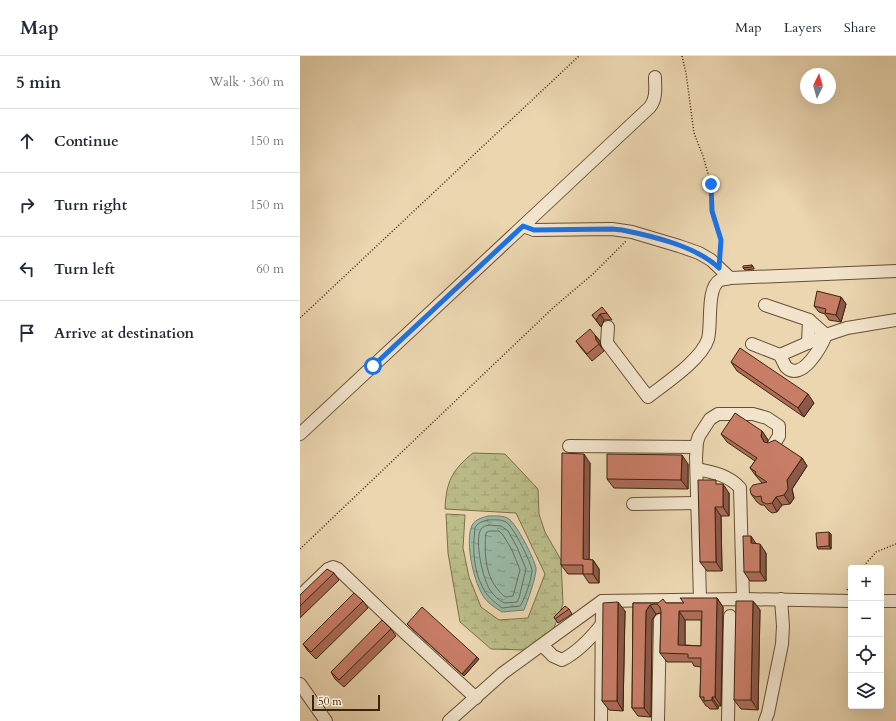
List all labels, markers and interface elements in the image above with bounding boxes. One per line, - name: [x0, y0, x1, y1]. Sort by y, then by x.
- text: Map: [20, 15, 59, 41]
- text: Map: [735, 18, 762, 37]
- text: Layers: [784, 18, 822, 37]
- text: Share: [844, 18, 876, 37]
- north arrow: [800, 68, 836, 104]
- text: 5 min: [16, 71, 61, 94]
- text: Walk · 360 m: [209, 73, 284, 91]
- icon: ahead: [16, 130, 38, 152]
- text: Continue: [54, 131, 119, 151]
- text: 150 m: [250, 132, 284, 150]
- route end: [702, 175, 720, 193]
- icon: right: [16, 194, 38, 216]
- text: Turn right: [54, 195, 127, 215]
- text: 150 m: [250, 196, 284, 214]
- icon: left: [16, 258, 38, 280]
- text: Turn left: [54, 259, 115, 279]
- text: 60 m: [256, 260, 284, 278]
- icon: arrive: [16, 322, 38, 344]
- text: Arrive at destination: [54, 323, 194, 343]
- route start: [364, 357, 382, 375]
- map controls: [848, 565, 884, 709]
- button: +: [848, 565, 884, 601]
- button: −: [848, 601, 884, 637]
- button: locate: [848, 637, 884, 673]
- button: layers: [848, 673, 884, 709]
- scale bar: [312, 693, 380, 712]
- text: 50 m: [318, 694, 342, 709]

